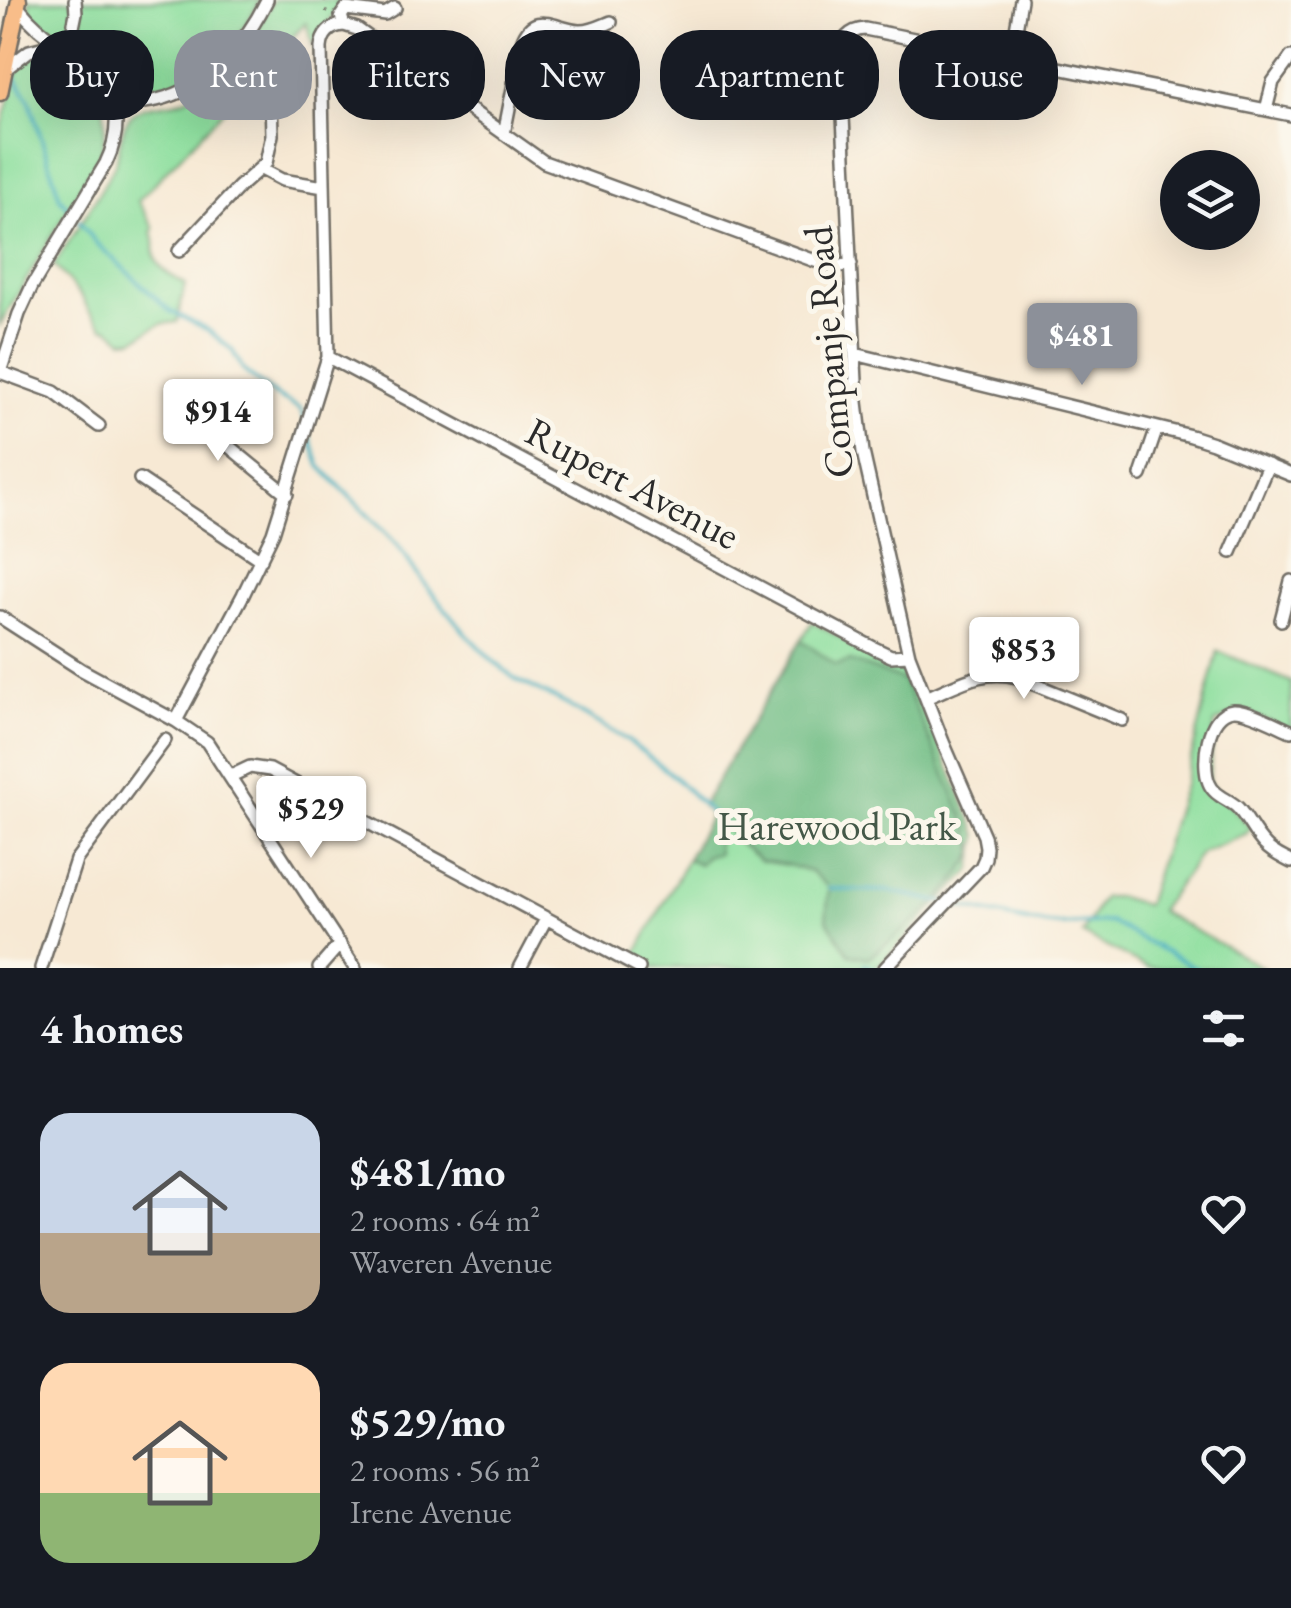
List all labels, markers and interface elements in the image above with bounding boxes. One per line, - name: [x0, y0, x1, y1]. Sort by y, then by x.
- chip: Buy: [30, 30, 154, 120]
- chip: Rent: [174, 30, 312, 120]
- chip: Filters: [332, 30, 485, 120]
- chip: New: [505, 30, 640, 120]
- chip: Apartment: [660, 30, 879, 120]
- chip: House: [899, 30, 1058, 120]
- map controls: [1160, 150, 1260, 250]
- button: layers: [1160, 150, 1260, 250]
- street label: Companje Road: [791, 223, 865, 480]
- pin: $481: [1023, 303, 1141, 388]
- text: $481: [1049, 314, 1115, 356]
- pin: $914: [159, 379, 277, 464]
- text: $914: [185, 390, 251, 432]
- street label: Rupert Avenue: [517, 405, 749, 561]
- pin: $853: [965, 617, 1083, 702]
- text: $853: [991, 628, 1057, 670]
- pin: $529: [252, 776, 370, 861]
- text: $529: [278, 787, 344, 829]
- park label: Harewood Park: [717, 800, 958, 852]
- text: 4 homes: [40, 1001, 183, 1056]
- icon: filters: [1196, 1001, 1251, 1056]
- text: $481/mo: [350, 1144, 506, 1199]
- icon: home: [120, 1153, 240, 1273]
- icon: heart: [1196, 1186, 1251, 1241]
- text: 2 rooms · 64 m²: [350, 1199, 540, 1241]
- text: Waveren Avenue: [350, 1241, 552, 1283]
- text: $529/mo: [350, 1394, 506, 1449]
- icon: home: [120, 1403, 240, 1523]
- icon: heart: [1196, 1436, 1251, 1491]
- text: 2 rooms · 56 m²: [350, 1449, 540, 1491]
- text: Irene Avenue: [350, 1491, 512, 1533]

